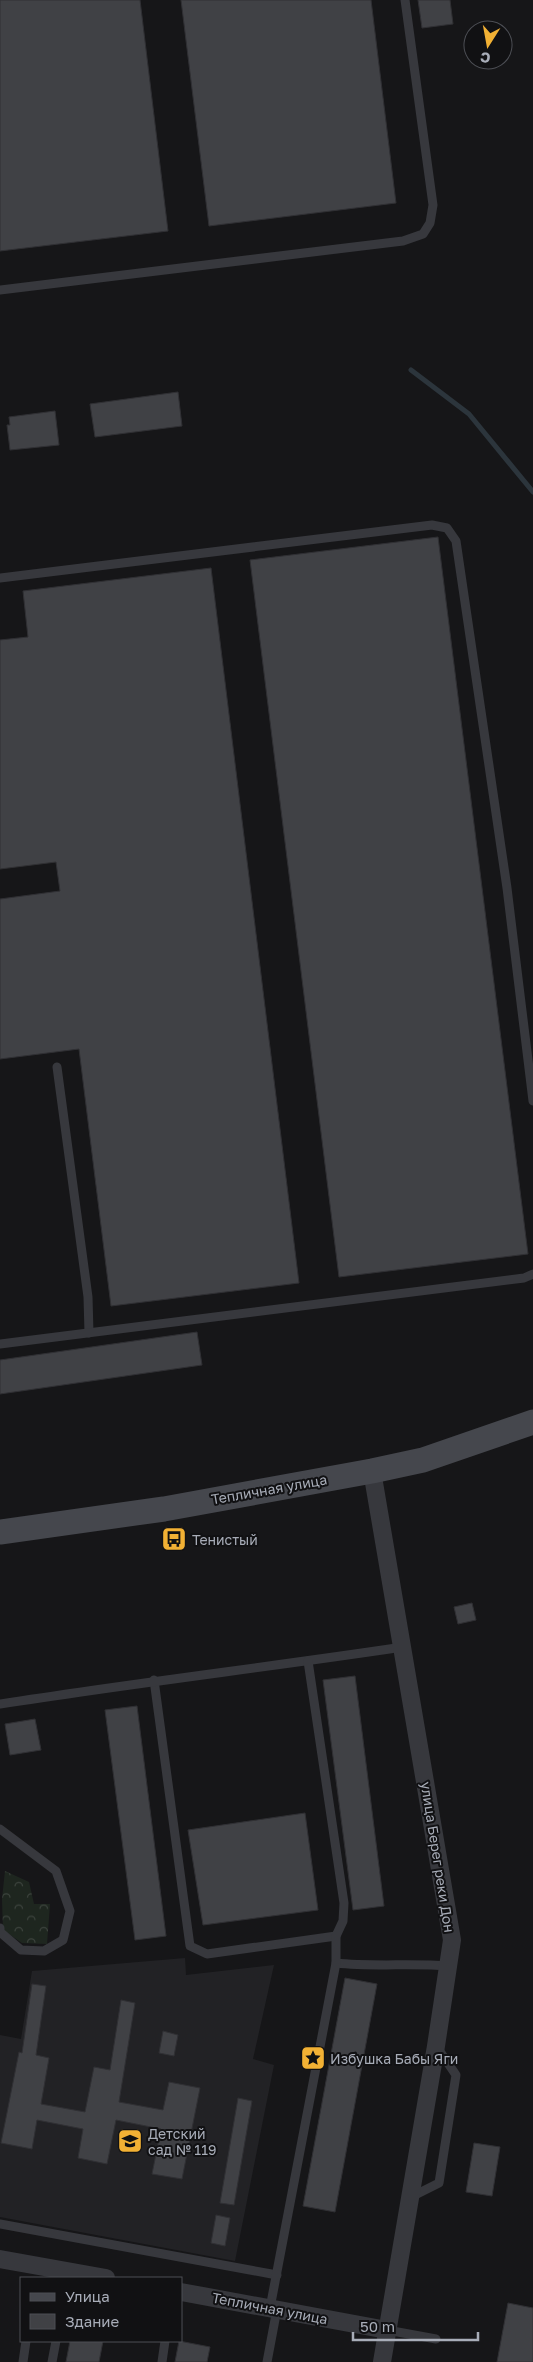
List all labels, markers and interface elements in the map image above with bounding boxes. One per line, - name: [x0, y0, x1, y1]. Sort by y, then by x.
- north arrow: [463, 20, 513, 70]
- text: С: [479, 49, 492, 68]
- street label: Тепличная улица: [210, 1470, 328, 1508]
- bus stop icon: Тенистый: [161, 1526, 187, 1552]
- place label: Тенистый: [192, 1531, 258, 1548]
- street label: улица Берег реки Дон: [418, 1780, 458, 1934]
- place icon: Избушка Бабы Яги: [300, 2045, 326, 2071]
- place label: Избушка Бабы Яги: [330, 2050, 458, 2067]
- place label: Детский сад № 119: [148, 2125, 216, 2158]
- school or university icon: Детский сад № 119: [117, 2128, 143, 2154]
- legend: [20, 2277, 182, 2342]
- text: Улица: [65, 2287, 110, 2305]
- street label: Тепличная улица: [211, 2288, 329, 2328]
- scale bar: [353, 2310, 478, 2342]
- text: Здание: [65, 2312, 119, 2330]
- text: 50 m: [360, 2317, 395, 2335]

